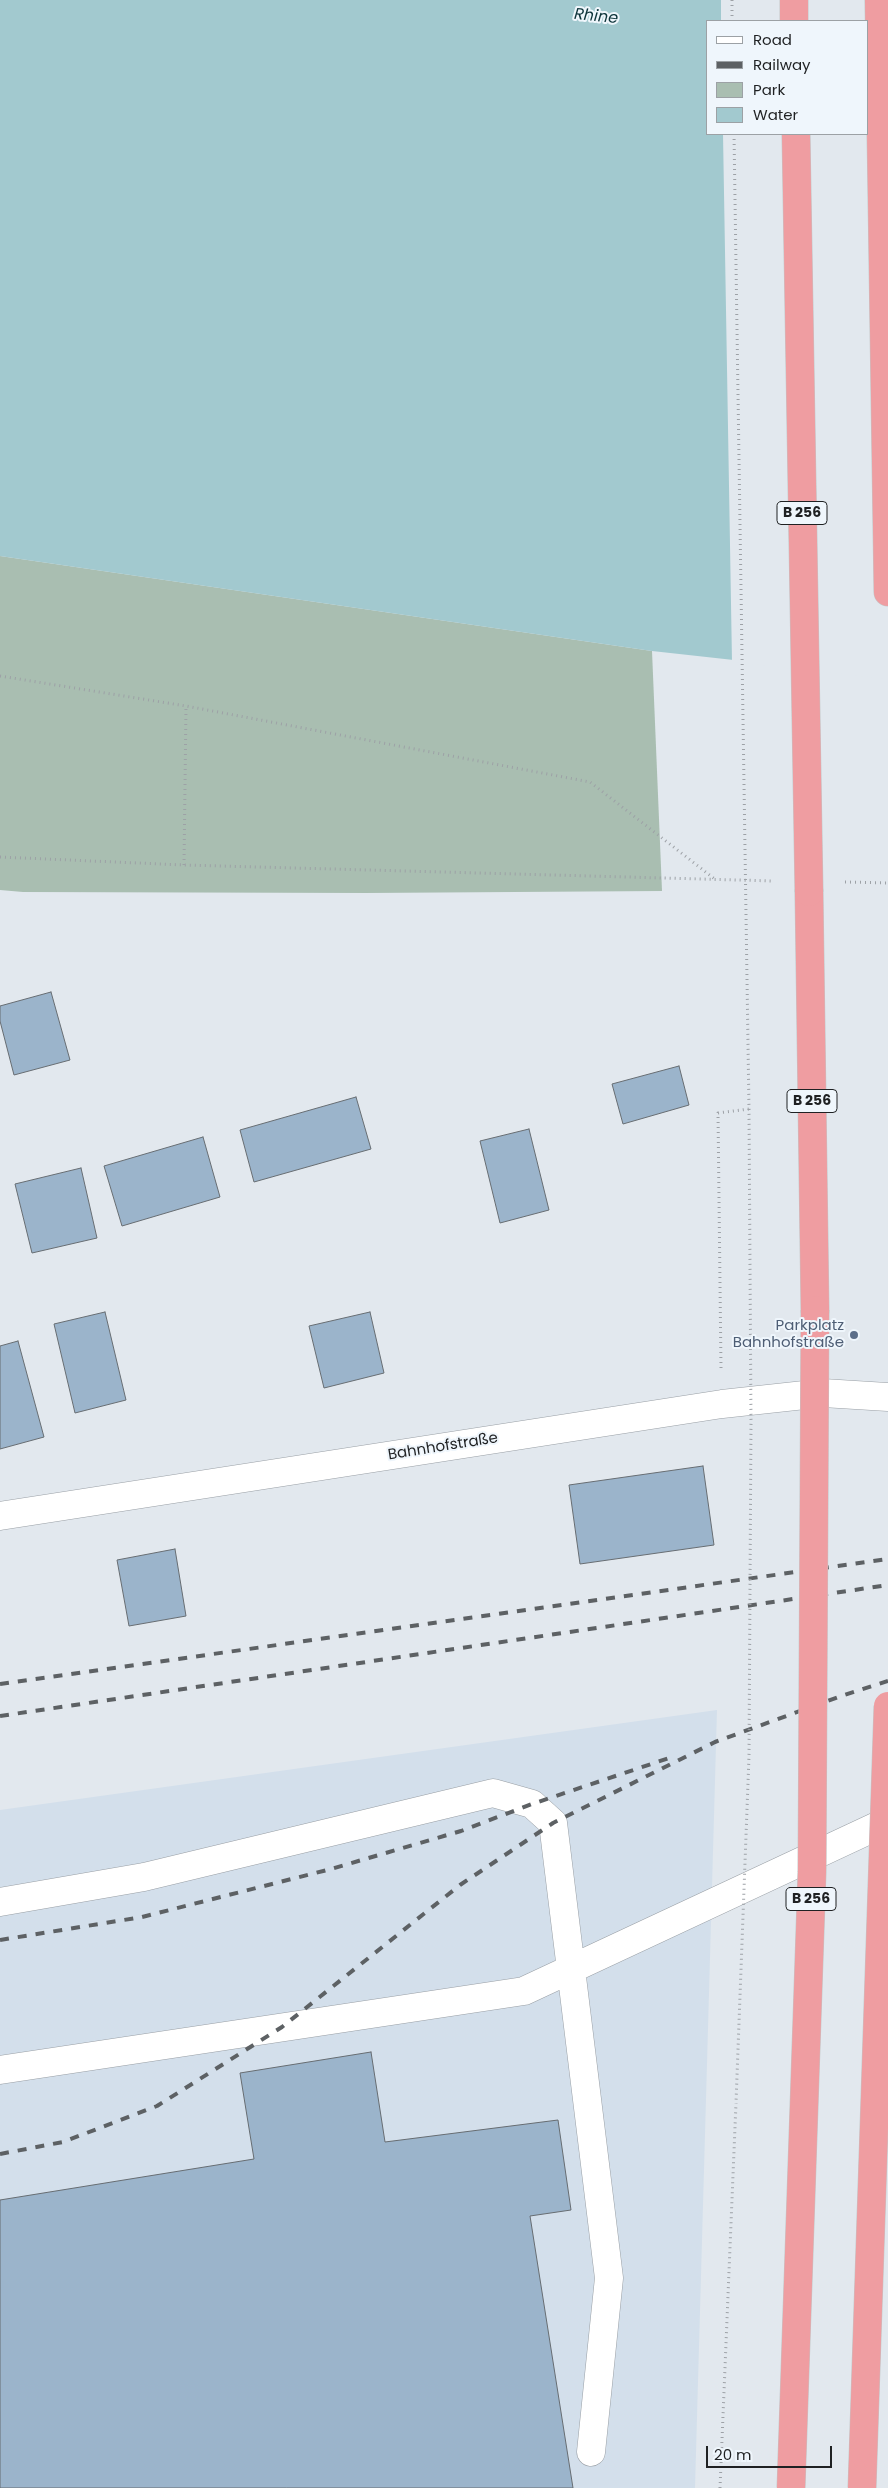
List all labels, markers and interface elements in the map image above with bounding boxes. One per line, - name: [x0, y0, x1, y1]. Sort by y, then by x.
- water label: Rhine: [573, 5, 619, 29]
- legend: [706, 20, 868, 135]
- text: Road: [753, 29, 792, 50]
- text: Railway: [753, 54, 811, 75]
- text: Park: [753, 79, 785, 100]
- text: Water: [753, 104, 798, 125]
- road number: B 256: [777, 502, 827, 524]
- road number: B 256: [787, 1090, 837, 1112]
- place label: Parkplatz Bahnhofstraße: [733, 1317, 844, 1352]
- marker: Parkplatz Bahnhofstraße: [848, 1329, 860, 1341]
- street label: Bahnhofstraße: [387, 1429, 499, 1465]
- road number: B 256: [786, 1888, 836, 1910]
- scale bar: [708, 2436, 834, 2468]
- text: 20 m: [714, 2444, 752, 2465]

